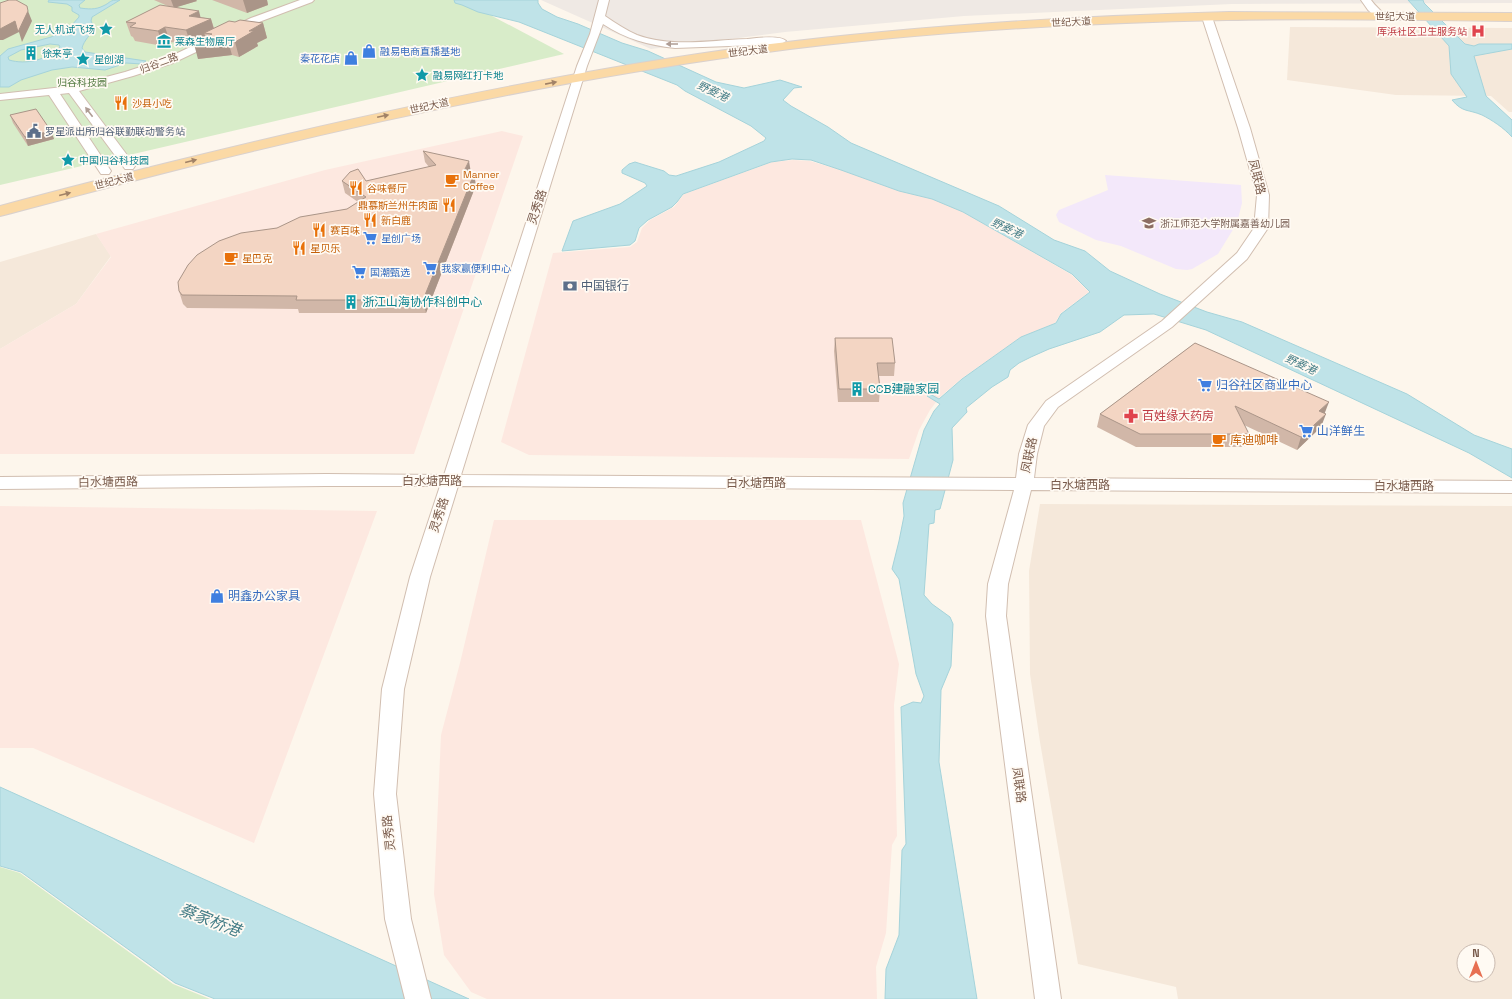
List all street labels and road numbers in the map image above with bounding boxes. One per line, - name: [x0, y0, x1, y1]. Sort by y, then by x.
- street label: 世纪大道: [1375, 10, 1415, 23]
- street label: 世纪大道: [1051, 14, 1091, 30]
- street label: 世纪大道: [727, 42, 769, 60]
- street label: 归谷二路: [138, 50, 180, 76]
- street label: 世纪大道: [408, 95, 450, 117]
- street label: 凤联路: [1245, 158, 1269, 196]
- street label: 世纪大道: [93, 170, 135, 192]
- street label: 灵秀路: [524, 187, 550, 227]
- street label: 凤联路: [1017, 436, 1041, 474]
- street label: 白水塘西路: [78, 473, 138, 491]
- street label: 白水塘西路: [402, 473, 462, 489]
- street label: 白水塘西路: [726, 475, 786, 491]
- street label: 白水塘西路: [1050, 477, 1110, 493]
- street label: 白水塘西路: [1374, 478, 1434, 494]
- street label: 灵秀路: [426, 495, 452, 535]
- street label: 凤联路: [1009, 766, 1029, 804]
- street label: 灵秀路: [379, 814, 399, 852]

